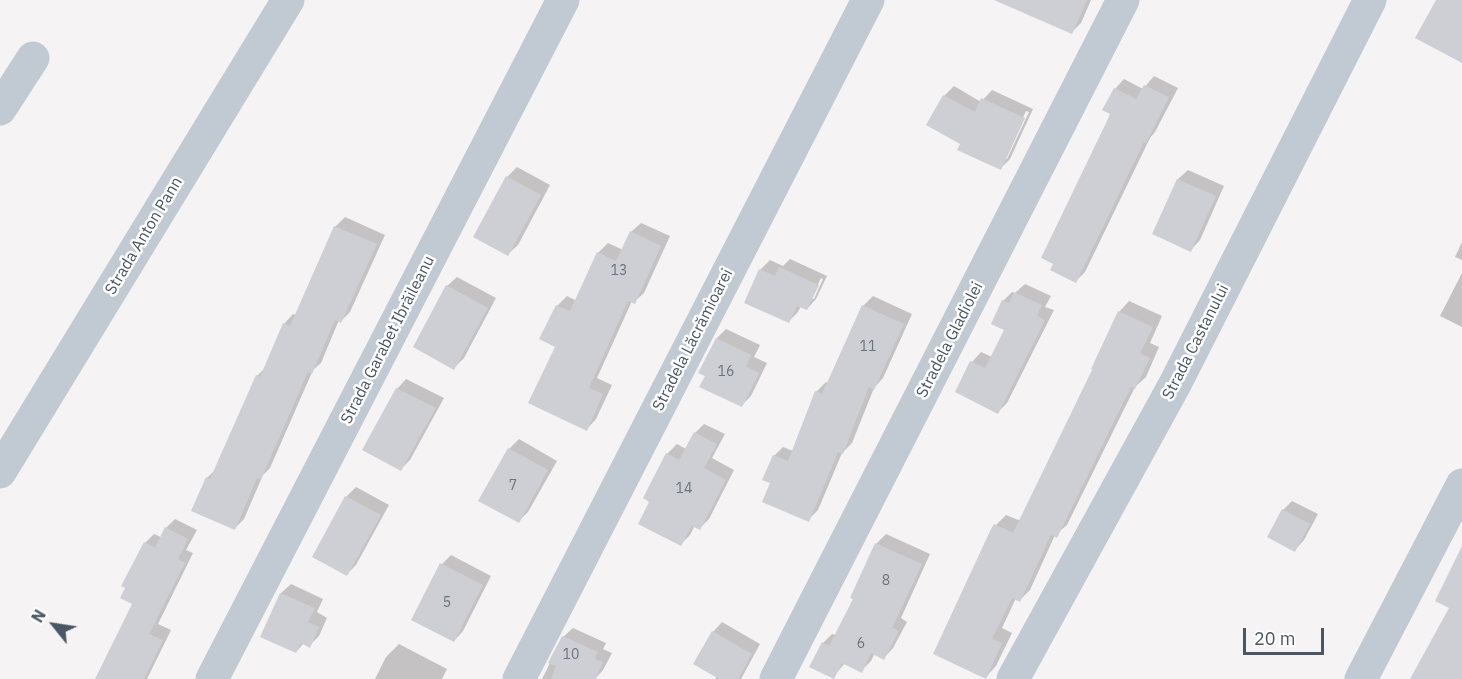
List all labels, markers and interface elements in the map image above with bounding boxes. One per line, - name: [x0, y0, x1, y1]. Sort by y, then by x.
- street label: Strada Anton Pann: [101, 174, 187, 298]
- street label: Strada Garabet Ibrăileanu: [337, 253, 439, 427]
- house number: 13: [611, 263, 627, 279]
- street label: Stradela Lăcrămioarei: [649, 266, 737, 414]
- street label: Stradela Gladiolei: [913, 279, 987, 401]
- street label: Strada Castanului: [1159, 281, 1233, 403]
- house number: 11: [860, 339, 876, 355]
- house number: 16: [718, 364, 734, 380]
- house number: 7: [509, 478, 517, 494]
- house number: 14: [676, 481, 692, 497]
- house number: 8: [882, 573, 890, 589]
- north arrow: [24, 595, 84, 655]
- house number: 5: [443, 595, 451, 611]
- text: N: [27, 606, 50, 626]
- scale bar: [1246, 616, 1327, 654]
- text: 20 m: [1254, 627, 1296, 650]
- house number: 6: [857, 636, 865, 652]
- house number: 10: [563, 647, 579, 663]

